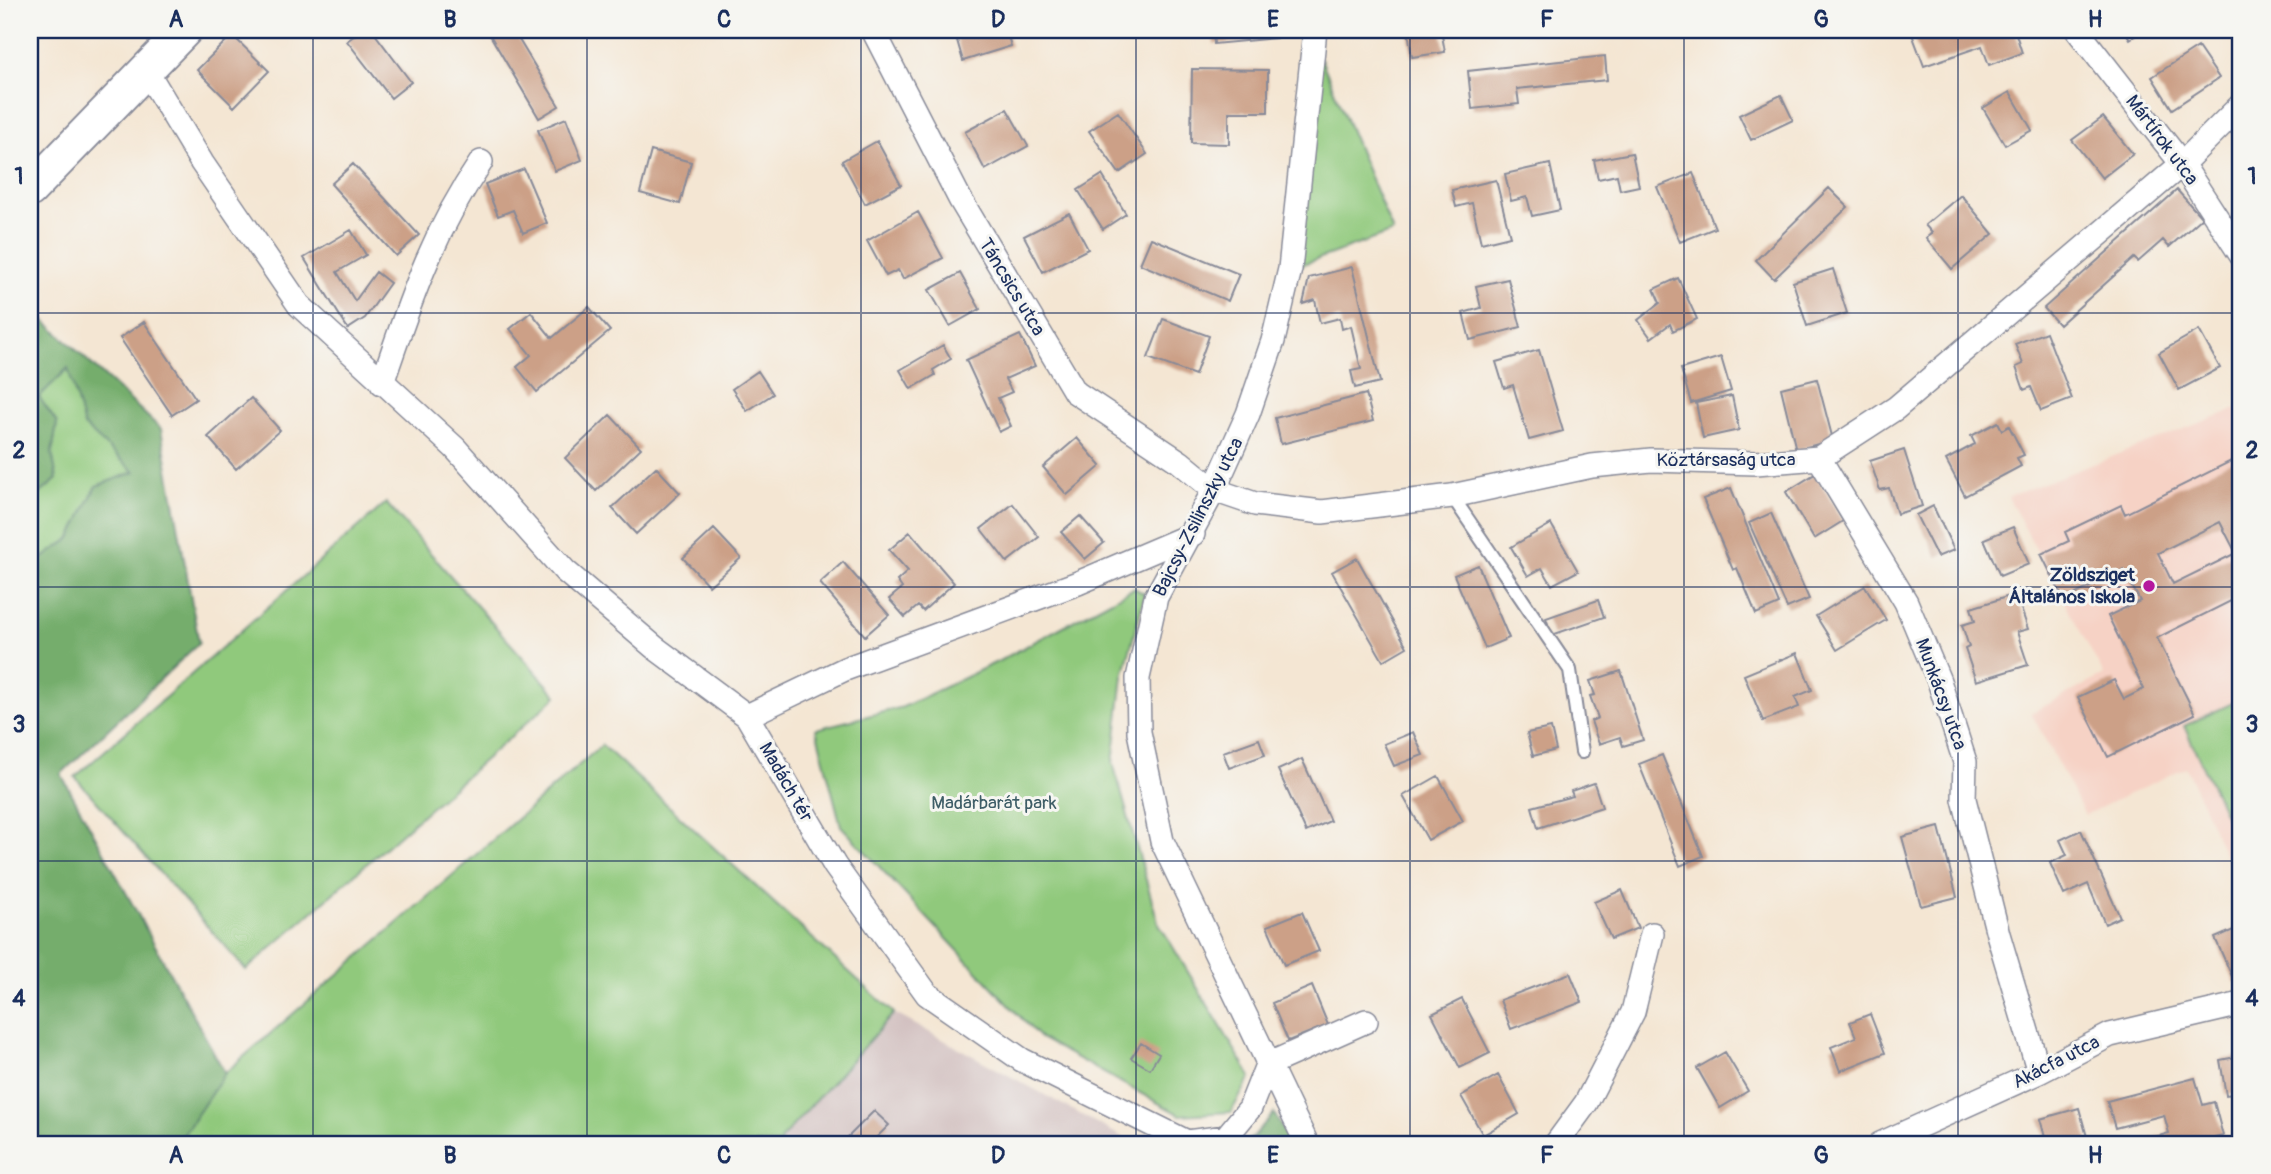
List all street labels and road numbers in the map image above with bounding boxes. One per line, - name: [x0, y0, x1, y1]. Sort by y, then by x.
- street label: Mártírok utca: [2120, 90, 2204, 190]
- street label: Táncsics utca: [973, 234, 1051, 340]
- street label: Bajcsy-Zsilinszky utca: [1147, 433, 1249, 601]
- street label: Köztársaság utca: [1656, 448, 1796, 472]
- street label: Munkácsy utca: [1910, 635, 1972, 753]
- street label: Madách tér: [754, 738, 818, 826]
- street label: Akácfa utca: [2008, 1030, 2104, 1094]

